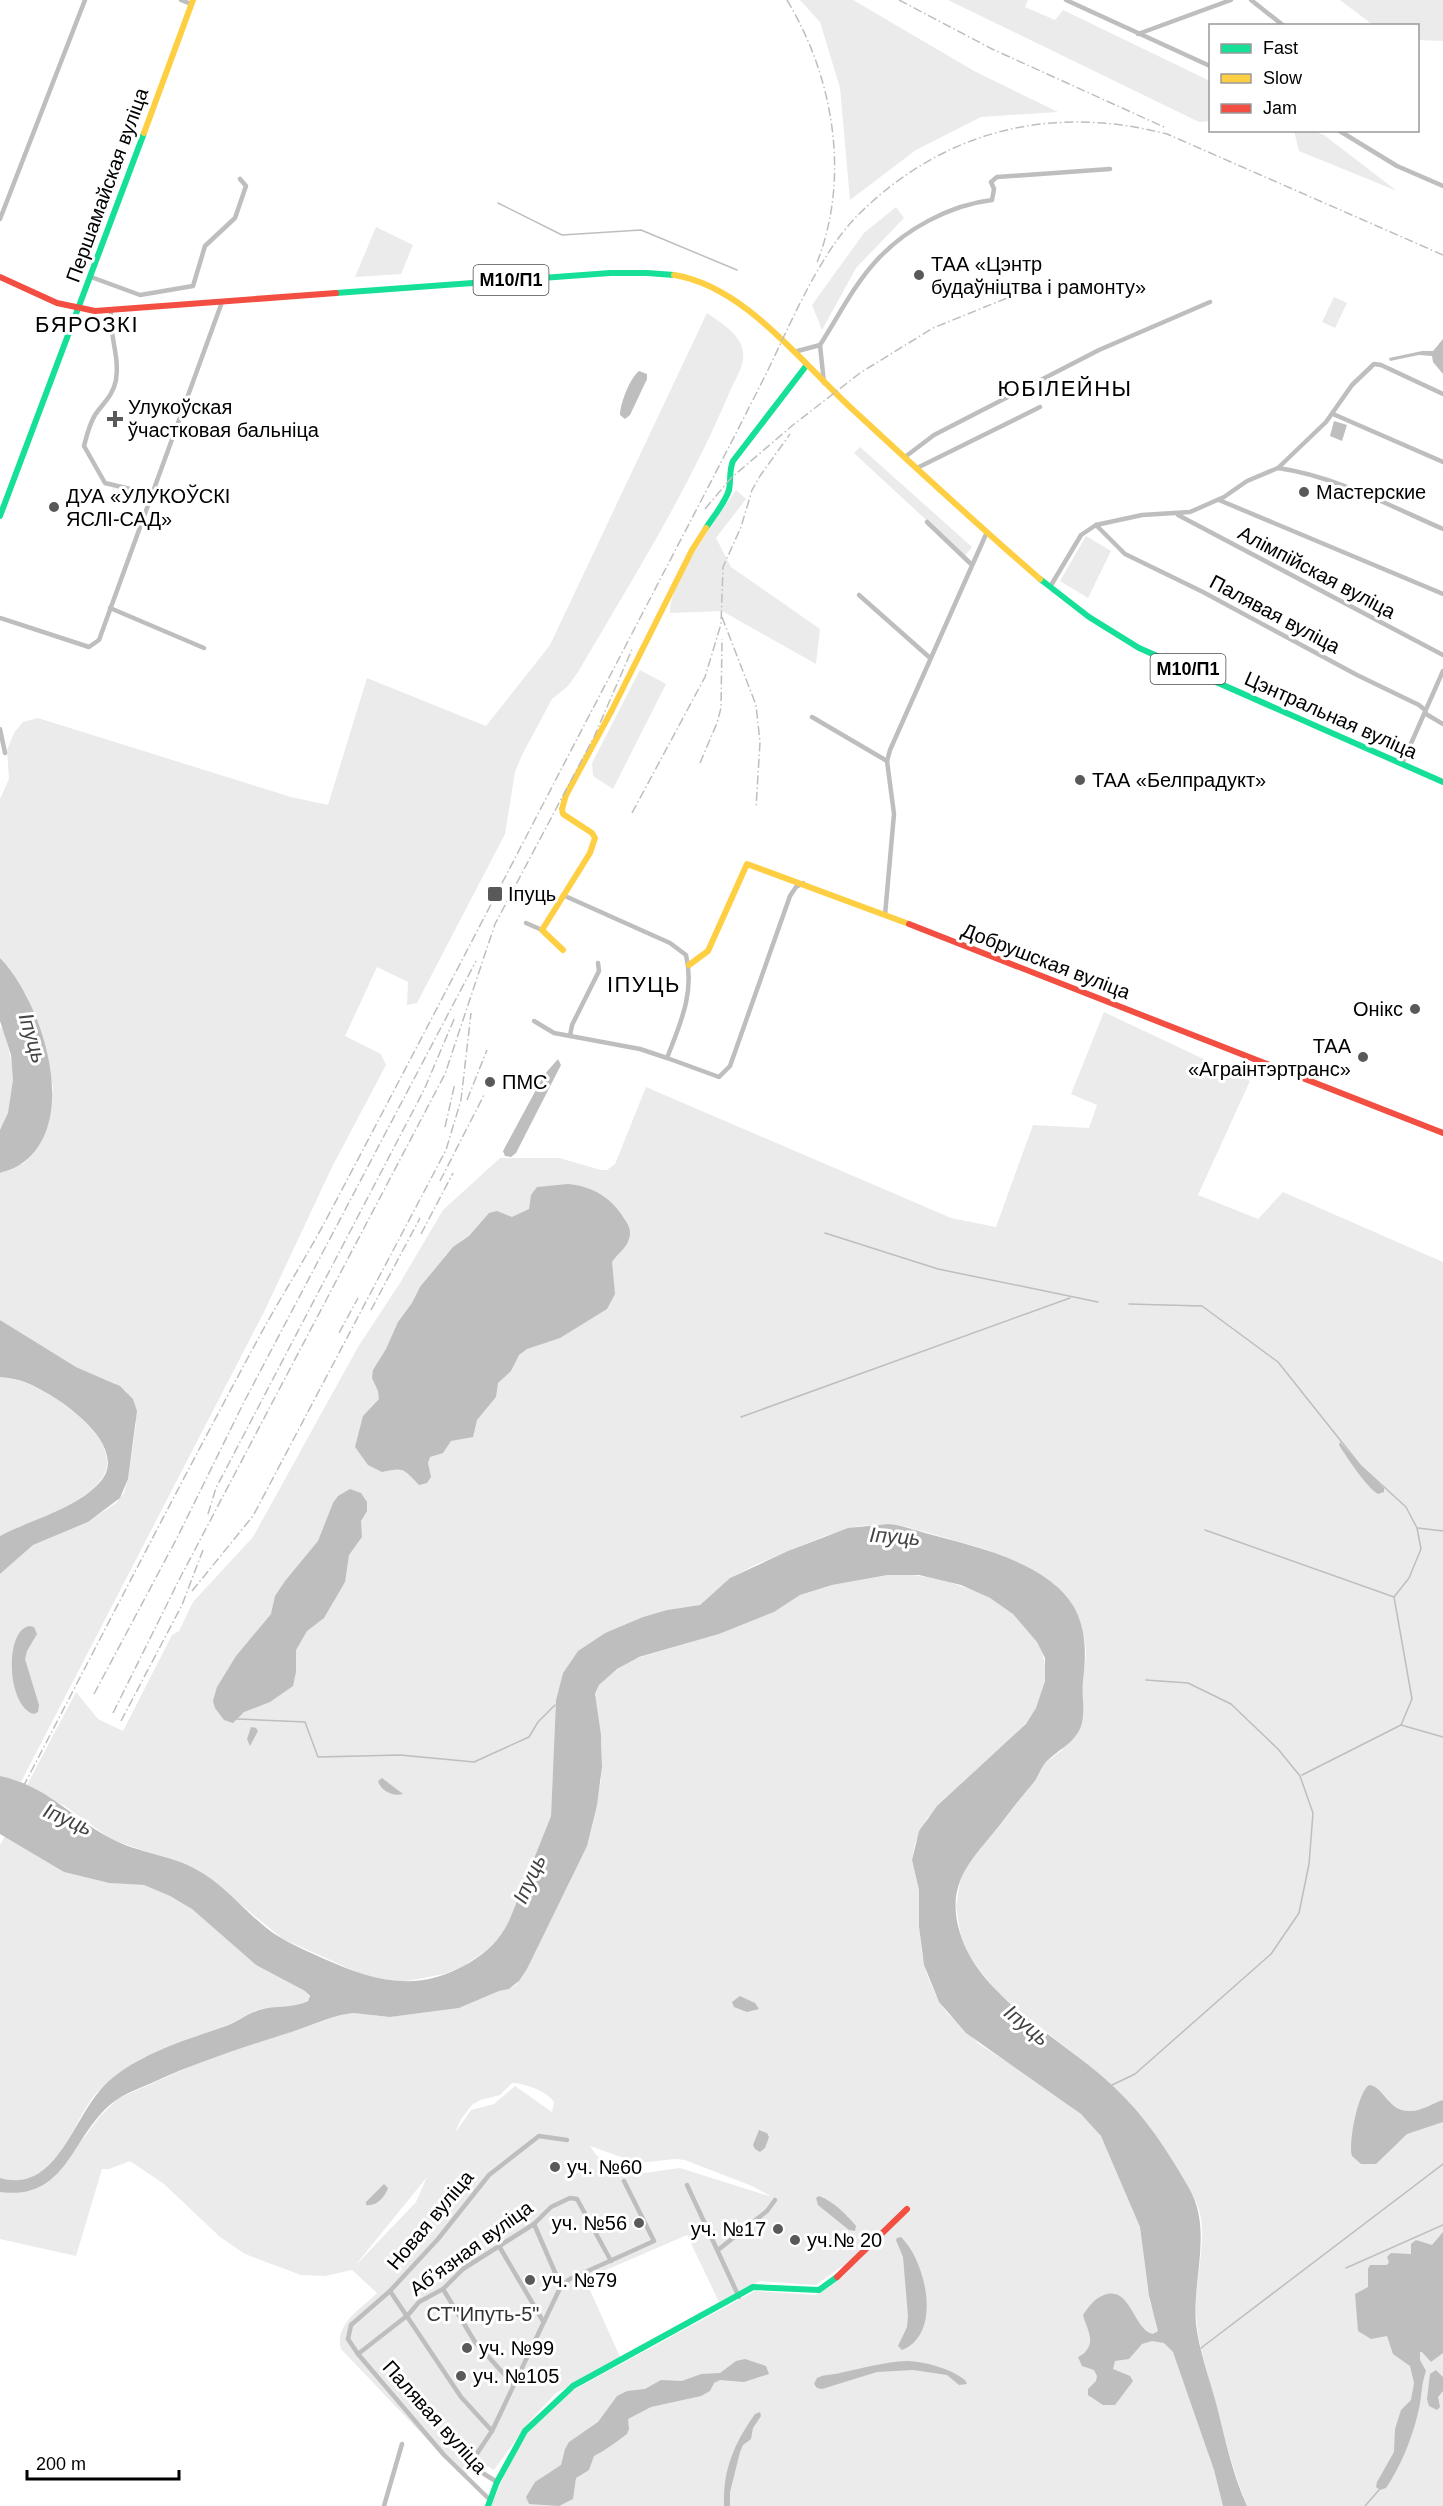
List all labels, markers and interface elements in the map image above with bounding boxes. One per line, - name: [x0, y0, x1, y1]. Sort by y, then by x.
- legend: [1209, 24, 1419, 132]
- text: Fast: [1263, 38, 1298, 58]
- text: Slow: [1263, 68, 1303, 88]
- street label: Першамайская вуліца: [62, 84, 153, 285]
- text: Jam: [1263, 98, 1297, 118]
- place label: ТАА «Цэнтр будаўніцтва і рамонту»: [931, 253, 1146, 298]
- road number: М10/П1: [474, 265, 548, 295]
- marker: ТАА «Цэнтр будаўніцтва і рамонту»: [912, 268, 926, 282]
- district label: БЯРОЗКІ: [35, 312, 139, 337]
- district label: ЮБІЛЕЙНЫ: [997, 376, 1133, 401]
- place label: Улукоўская ўчастковая бальніца: [128, 396, 320, 441]
- marker: Улукоўская ўчастковая бальніца: [106, 410, 124, 428]
- place label: Мастерские: [1316, 481, 1426, 503]
- place label: ДУА «УЛУКОЎСКІ ЯСЛІ-САД»: [66, 484, 230, 530]
- marker: Мастерские: [1297, 485, 1311, 499]
- marker: ДУА «УЛУКОЎСКІ ЯСЛІ-САД»: [47, 500, 61, 514]
- street label: Алімпійская вуліца: [1235, 521, 1400, 623]
- street label: Палявая вуліца: [1206, 570, 1345, 658]
- road number: М10/П1: [1150, 654, 1226, 684]
- street label: Цэнтральная вуліца: [1241, 667, 1421, 763]
- place label: ТАА «Белпрадукт»: [1092, 769, 1266, 791]
- marker: ТАА «Белпрадукт»: [1073, 773, 1087, 787]
- place label: Іпуць: [508, 883, 556, 905]
- marker: Іпуць: [486, 885, 504, 903]
- street label: Добрушская вуліца: [959, 919, 1134, 1004]
- district label: ІПУЦЬ: [607, 972, 681, 997]
- place label: Онікс: [1353, 998, 1403, 1020]
- marker: Онікс: [1408, 1002, 1422, 1016]
- water label: Іпуць: [15, 1010, 51, 1066]
- place label: ТАА «Аграінтэртранс»: [1188, 1035, 1352, 1080]
- marker: ТАА «Аграінтэртранс»: [1356, 1050, 1370, 1064]
- place label: ПМС: [502, 1071, 547, 1093]
- marker: ПМС: [483, 1075, 497, 1089]
- water label: Іпуць: [869, 1523, 921, 1549]
- water label: Іпуць: [40, 1798, 96, 1840]
- water label: Іпуць: [508, 1851, 550, 1907]
- water label: Іпуць: [1000, 2000, 1054, 2050]
- place label: уч. №60: [567, 2156, 642, 2178]
- marker: уч. №60: [548, 2160, 562, 2174]
- street label: Новая вуліца: [382, 2166, 478, 2274]
- street label: Абʼязная вуліца: [405, 2196, 537, 2300]
- place label: уч. №56: [552, 2212, 627, 2234]
- marker: уч. №56: [632, 2216, 646, 2230]
- place label: уч. №17: [691, 2218, 766, 2240]
- marker: уч. №17: [771, 2222, 785, 2236]
- place label: уч.№ 20: [807, 2229, 882, 2251]
- marker: уч.№ 20: [788, 2233, 802, 2247]
- place label: уч. №79: [542, 2269, 617, 2291]
- marker: уч. №79: [523, 2273, 537, 2287]
- park label: СТ"Ипуть-5": [427, 2303, 539, 2325]
- place label: уч. №99: [479, 2337, 554, 2359]
- marker: уч. №99: [460, 2341, 474, 2355]
- street label: Палявая вуліца: [379, 2356, 492, 2479]
- place label: уч. №105: [473, 2365, 559, 2387]
- marker: уч. №105: [454, 2369, 468, 2383]
- scale bar: [27, 2443, 178, 2481]
- text: 200 m: [36, 2454, 86, 2474]

